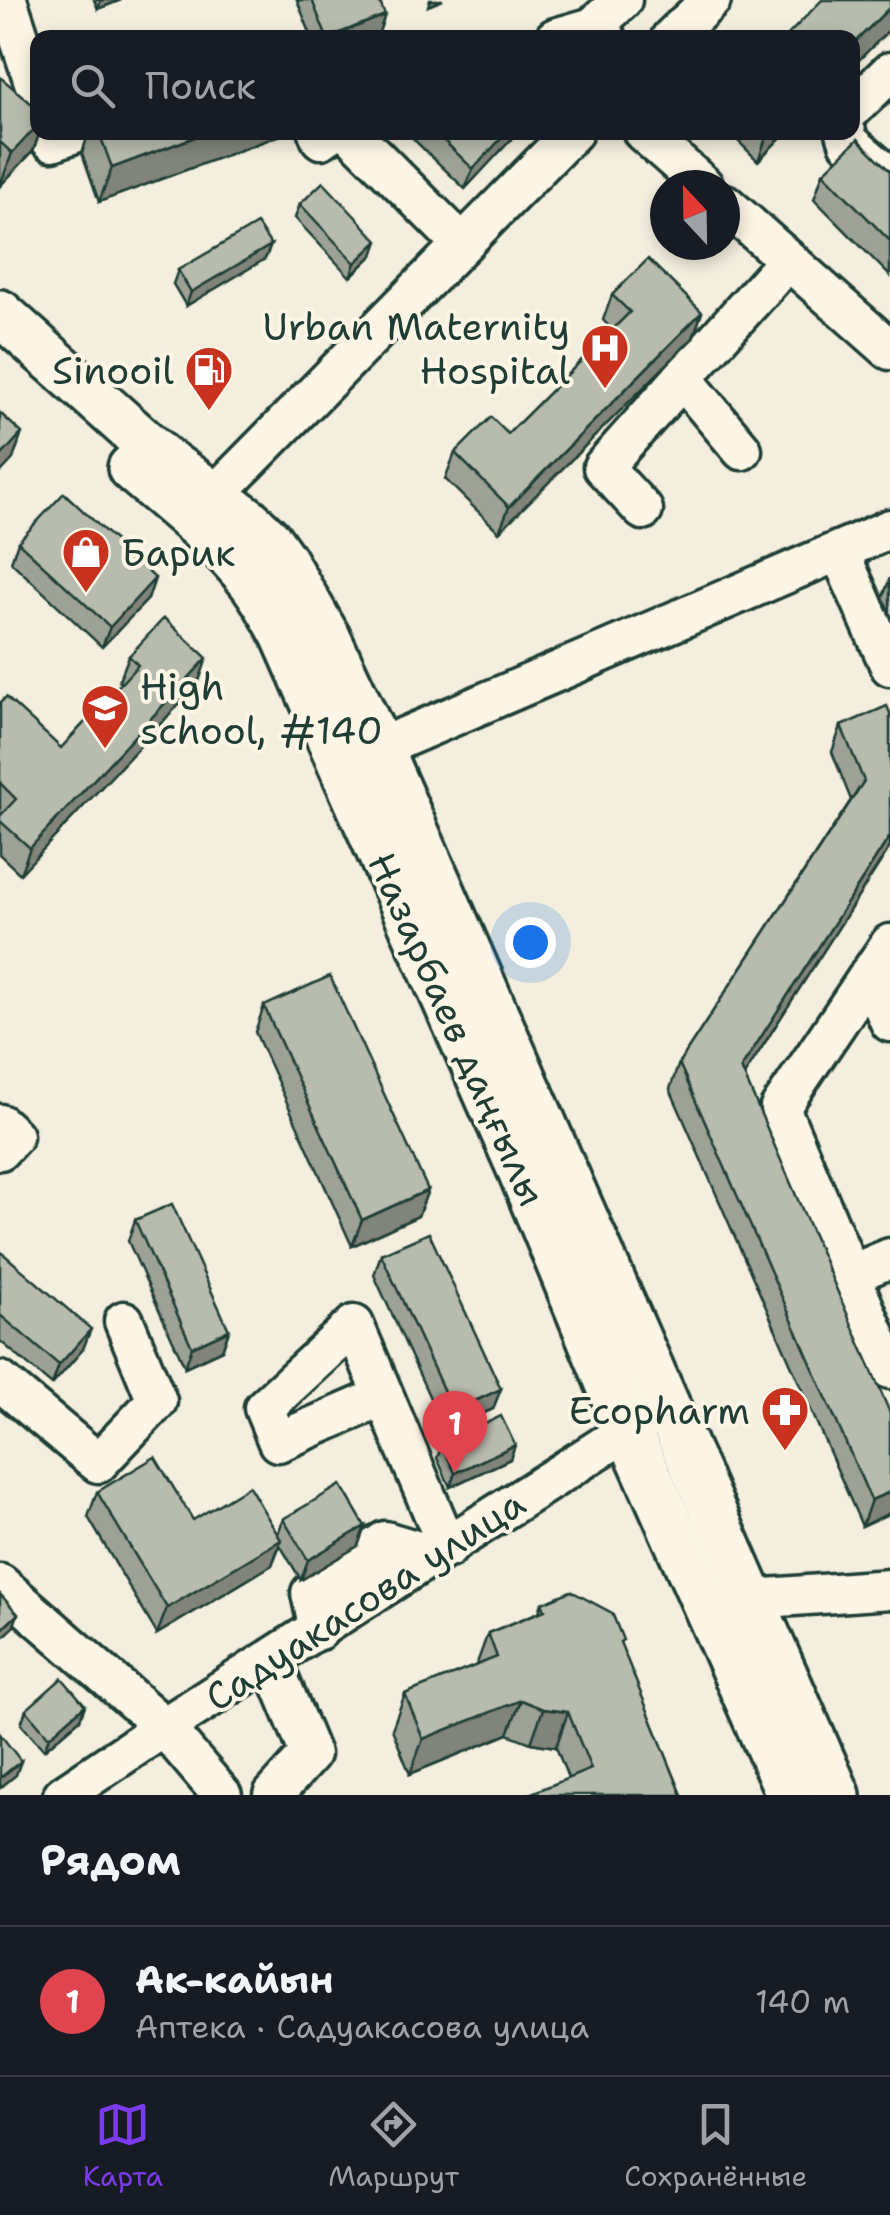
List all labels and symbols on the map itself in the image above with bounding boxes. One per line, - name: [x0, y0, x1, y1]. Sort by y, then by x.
- north arrow: [650, 170, 740, 260]
- place label: Urban Maternity Hospital: [263, 301, 571, 396]
- hospital icon: Urban Maternity Hospital: [579, 322, 631, 390]
- fuel station icon: Sinooil: [183, 344, 235, 412]
- place label: Sinooil: [52, 345, 175, 396]
- shop icon: Барик: [60, 526, 112, 594]
- place label: Барик: [121, 527, 235, 578]
- place label: High school, #140: [140, 661, 383, 756]
- school or university icon: High school, #140: [79, 682, 131, 750]
- street label: Назарбаев даңғылы: [356, 845, 558, 1213]
- your location: [505, 917, 556, 968]
- pharmacy icon: Ecopharm: [759, 1384, 811, 1452]
- place label: Ecopharm: [569, 1385, 750, 1436]
- pin: 1: [422, 1390, 488, 1473]
- street label: Садуакасова улица: [195, 1477, 535, 1723]

